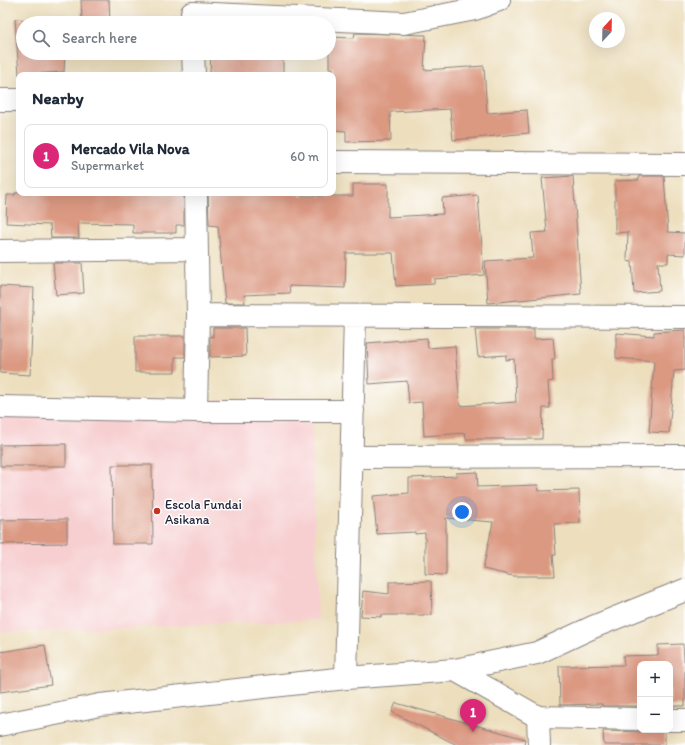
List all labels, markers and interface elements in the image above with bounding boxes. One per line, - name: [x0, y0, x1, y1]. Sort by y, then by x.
- north arrow: [589, 12, 625, 48]
- search box: [16, 16, 336, 60]
- icon: search: [30, 27, 52, 49]
- text: Search here: [62, 29, 137, 47]
- text: Nearby: [32, 88, 84, 108]
- text: Mercado Vila Nova: [71, 140, 189, 158]
- text: 1: [43, 149, 49, 164]
- text: 60 m: [290, 149, 319, 164]
- text: Supermarket: [71, 158, 144, 173]
- place label: Escola Fundai Asikana: [165, 497, 242, 527]
- your location: [452, 502, 472, 522]
- marker: Escola Fundai Asikana: [152, 506, 162, 516]
- map controls: [637, 661, 673, 733]
- button: +: [637, 661, 673, 697]
- button: −: [637, 697, 673, 733]
- pin: 1: [460, 699, 486, 732]

